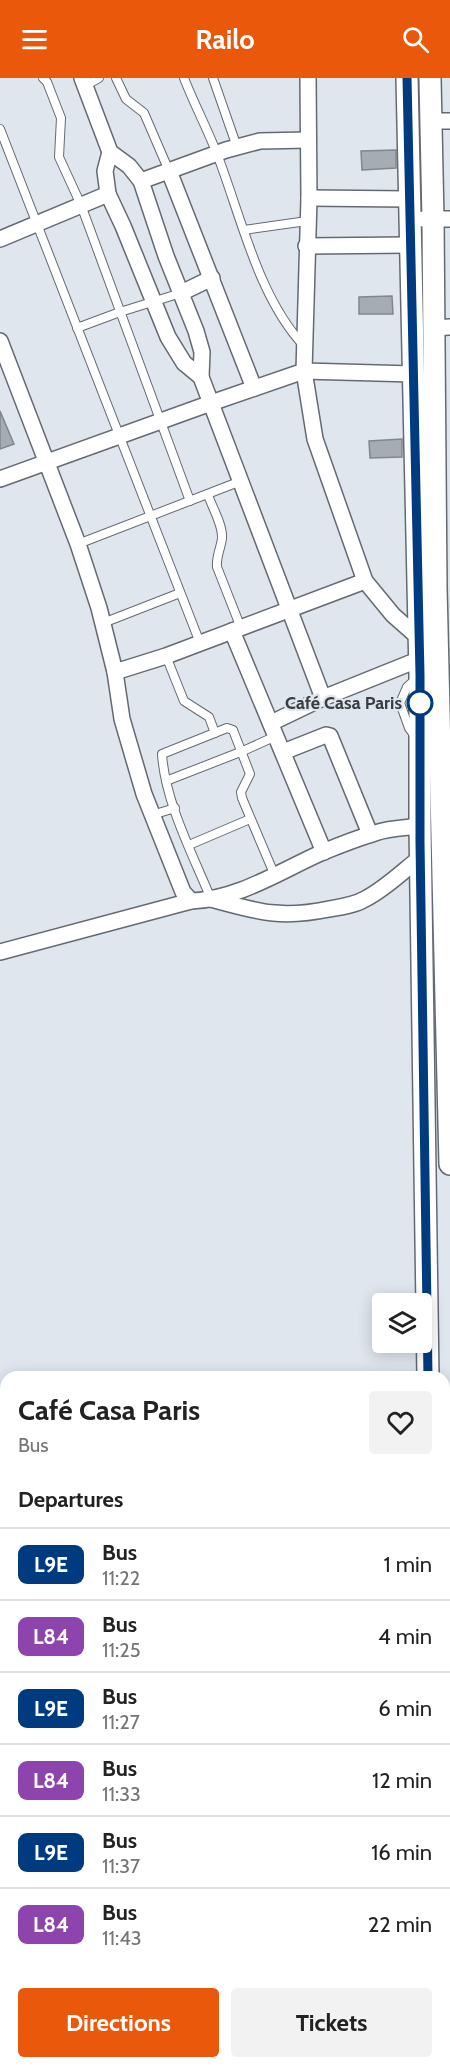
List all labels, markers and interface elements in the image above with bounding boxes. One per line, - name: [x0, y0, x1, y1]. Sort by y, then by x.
- icon: menu: [18, 23, 51, 56]
- text: Railo: [195, 23, 255, 56]
- icon: search: [399, 23, 432, 56]
- marker: Café Casa Paris: [407, 690, 433, 716]
- place label: Café Casa Paris: [285, 692, 402, 714]
- map controls: [372, 1293, 432, 1353]
- button: layers: [372, 1293, 432, 1353]
- button: heart: [369, 1391, 432, 1454]
- text: Café Casa Paris: [18, 1393, 200, 1427]
- text: Bus: [18, 1433, 49, 1457]
- text: Departures: [18, 1486, 123, 1513]
- text: Bus: [102, 1539, 137, 1566]
- text: 1 min: [384, 1551, 432, 1578]
- text: L9E: [34, 1552, 68, 1577]
- text: 11:22: [102, 1566, 140, 1590]
- text: Bus: [102, 1611, 137, 1638]
- text: 4 min: [378, 1623, 432, 1650]
- text: L84: [33, 1624, 69, 1649]
- text: 11:25: [102, 1638, 141, 1662]
- text: Bus: [102, 1683, 137, 1710]
- text: 6 min: [378, 1695, 432, 1722]
- text: L9E: [34, 1696, 68, 1721]
- text: 11:27: [102, 1710, 140, 1734]
- text: Bus: [102, 1755, 137, 1782]
- text: 12 min: [372, 1767, 432, 1794]
- text: L84: [33, 1768, 69, 1793]
- text: 11:33: [102, 1782, 141, 1806]
- text: Bus: [102, 1827, 137, 1854]
- text: 16 min: [371, 1839, 432, 1866]
- text: L9E: [34, 1840, 68, 1865]
- text: 11:37: [102, 1854, 140, 1878]
- text: Bus: [102, 1899, 137, 1926]
- text: 22 min: [368, 1911, 432, 1938]
- text: L84: [33, 1912, 69, 1937]
- text: 11:43: [102, 1926, 142, 1950]
- button: Directions: [18, 1988, 219, 2057]
- button: Tickets: [231, 1988, 432, 2057]

